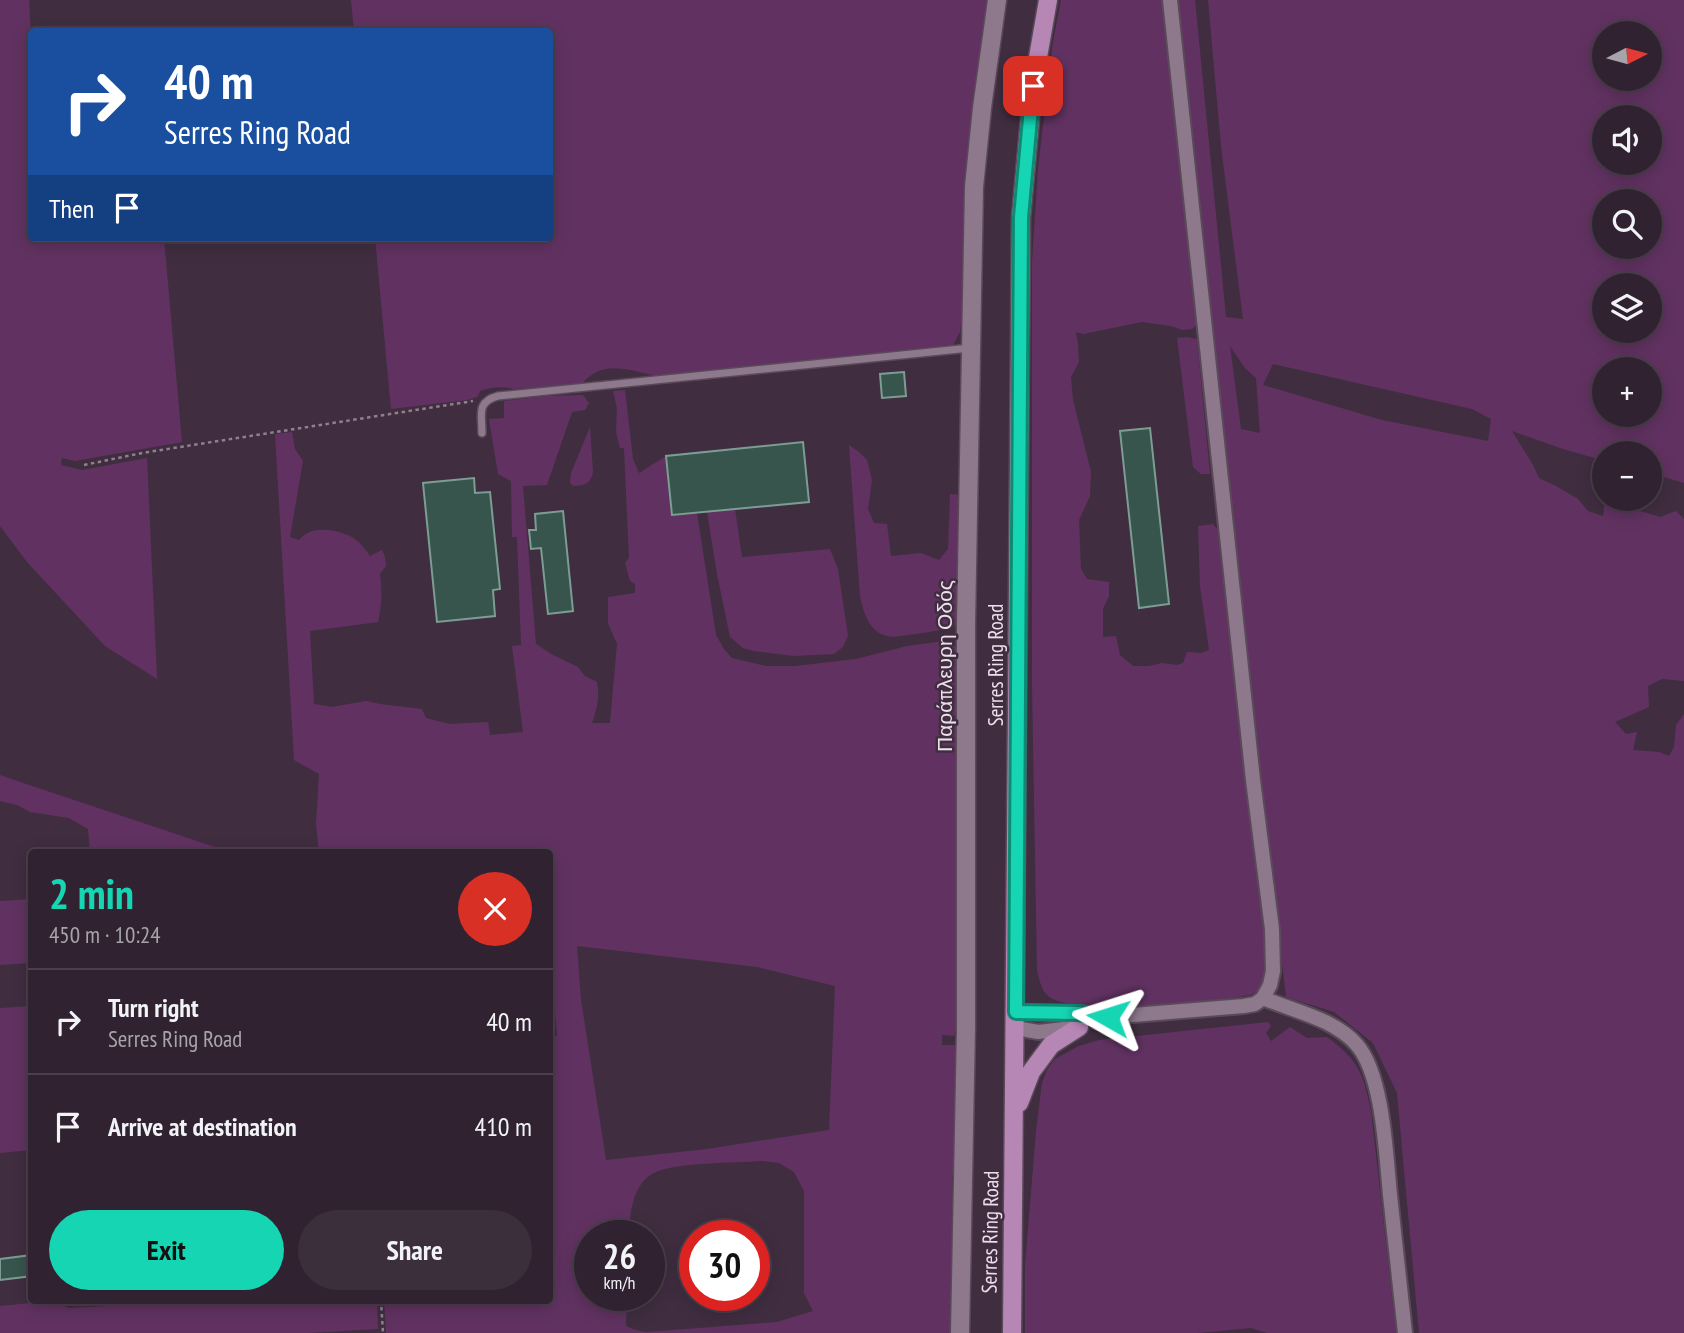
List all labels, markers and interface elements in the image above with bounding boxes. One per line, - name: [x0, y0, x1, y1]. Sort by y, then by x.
- north arrow: [1592, 21, 1662, 91]
- map controls: [1592, 21, 1662, 511]
- text: 40 m: [164, 49, 253, 113]
- icon: right: [49, 56, 140, 147]
- pin: [1003, 56, 1063, 116]
- icon: arrive: [1014, 67, 1052, 105]
- button: sound: [1592, 105, 1662, 175]
- text: Serres Ring Road: [164, 111, 351, 153]
- icon: arrive: [108, 189, 146, 227]
- button: search: [1592, 189, 1662, 259]
- text: Then: [49, 192, 94, 225]
- button: layers: [1592, 273, 1662, 343]
- button: +: [1592, 357, 1662, 427]
- button: −: [1592, 441, 1662, 511]
- street label: Παράπλευρη Οδός: [931, 580, 958, 752]
- street label: Serres Ring Road: [982, 604, 1009, 726]
- text: 2 min: [49, 866, 134, 921]
- button: close: [458, 872, 532, 946]
- text: 450 m · 10:24: [49, 920, 161, 949]
- position arrow: [1071, 980, 1145, 1054]
- text: Turn right: [108, 991, 199, 1024]
- icon: right: [49, 1003, 87, 1041]
- text: 40 m: [486, 1005, 532, 1038]
- text: Serres Ring Road: [108, 1024, 242, 1053]
- icon: arrive: [49, 1108, 87, 1146]
- text: Arrive at destination: [108, 1110, 297, 1143]
- text: 410 m: [474, 1110, 532, 1143]
- street label: Serres Ring Road: [975, 1170, 1005, 1294]
- button: Exit: [49, 1210, 284, 1290]
- button: Share: [298, 1210, 532, 1290]
- speed limit sign: 30: [679, 1220, 770, 1311]
- text: 26: [603, 1233, 636, 1279]
- text: km/h: [604, 1271, 635, 1294]

